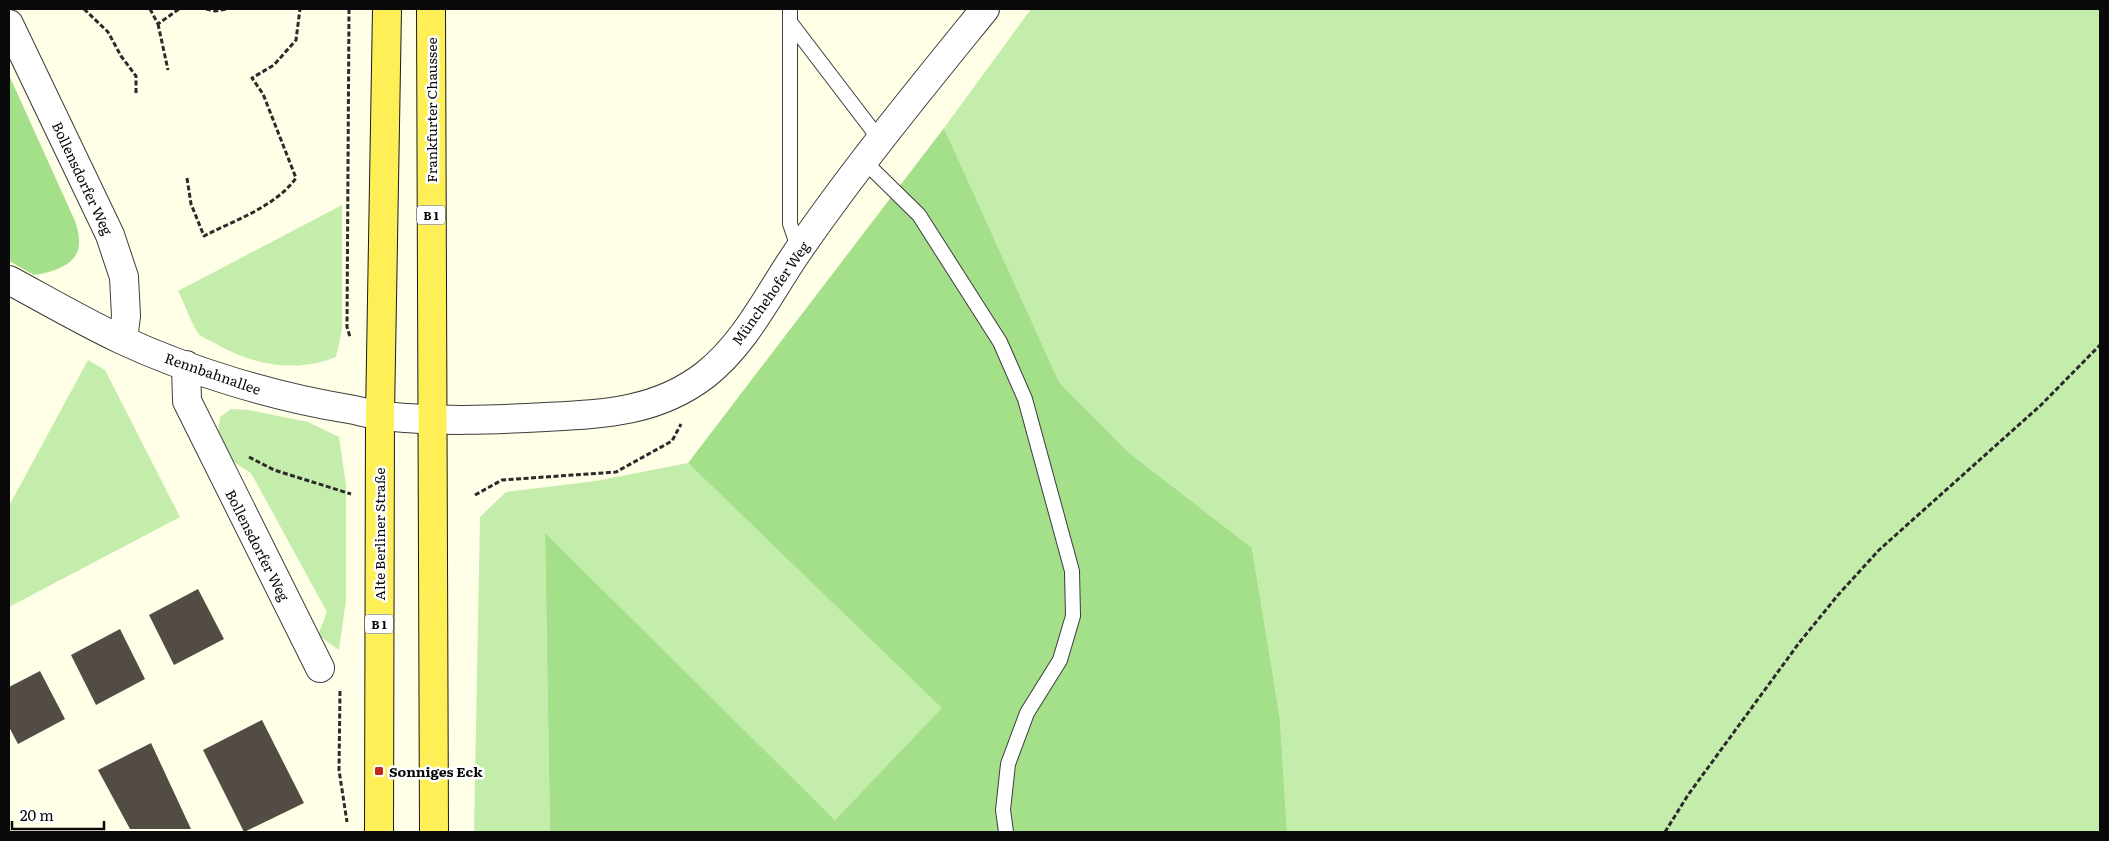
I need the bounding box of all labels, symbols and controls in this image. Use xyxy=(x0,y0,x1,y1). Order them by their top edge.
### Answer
street label: Frankfurter Chaussee xyxy=(421,37,441,183)
street label: Bollensdorfer Weg xyxy=(48,118,118,238)
road number: B 1 xyxy=(417,206,445,224)
street label: Münchehofer Weg xyxy=(727,237,814,349)
street label: Rennbahnallee xyxy=(162,347,264,399)
street label: Alte Berliner Straße xyxy=(369,468,389,600)
street label: Bollensdorfer Weg xyxy=(221,486,295,605)
road number: B 1 xyxy=(365,614,393,634)
place label: Sonniges Eck xyxy=(389,761,483,781)
marker: Sonniges Eck xyxy=(373,765,385,777)
scale bar xyxy=(12,798,105,830)
text: 20 m xyxy=(20,803,54,826)

